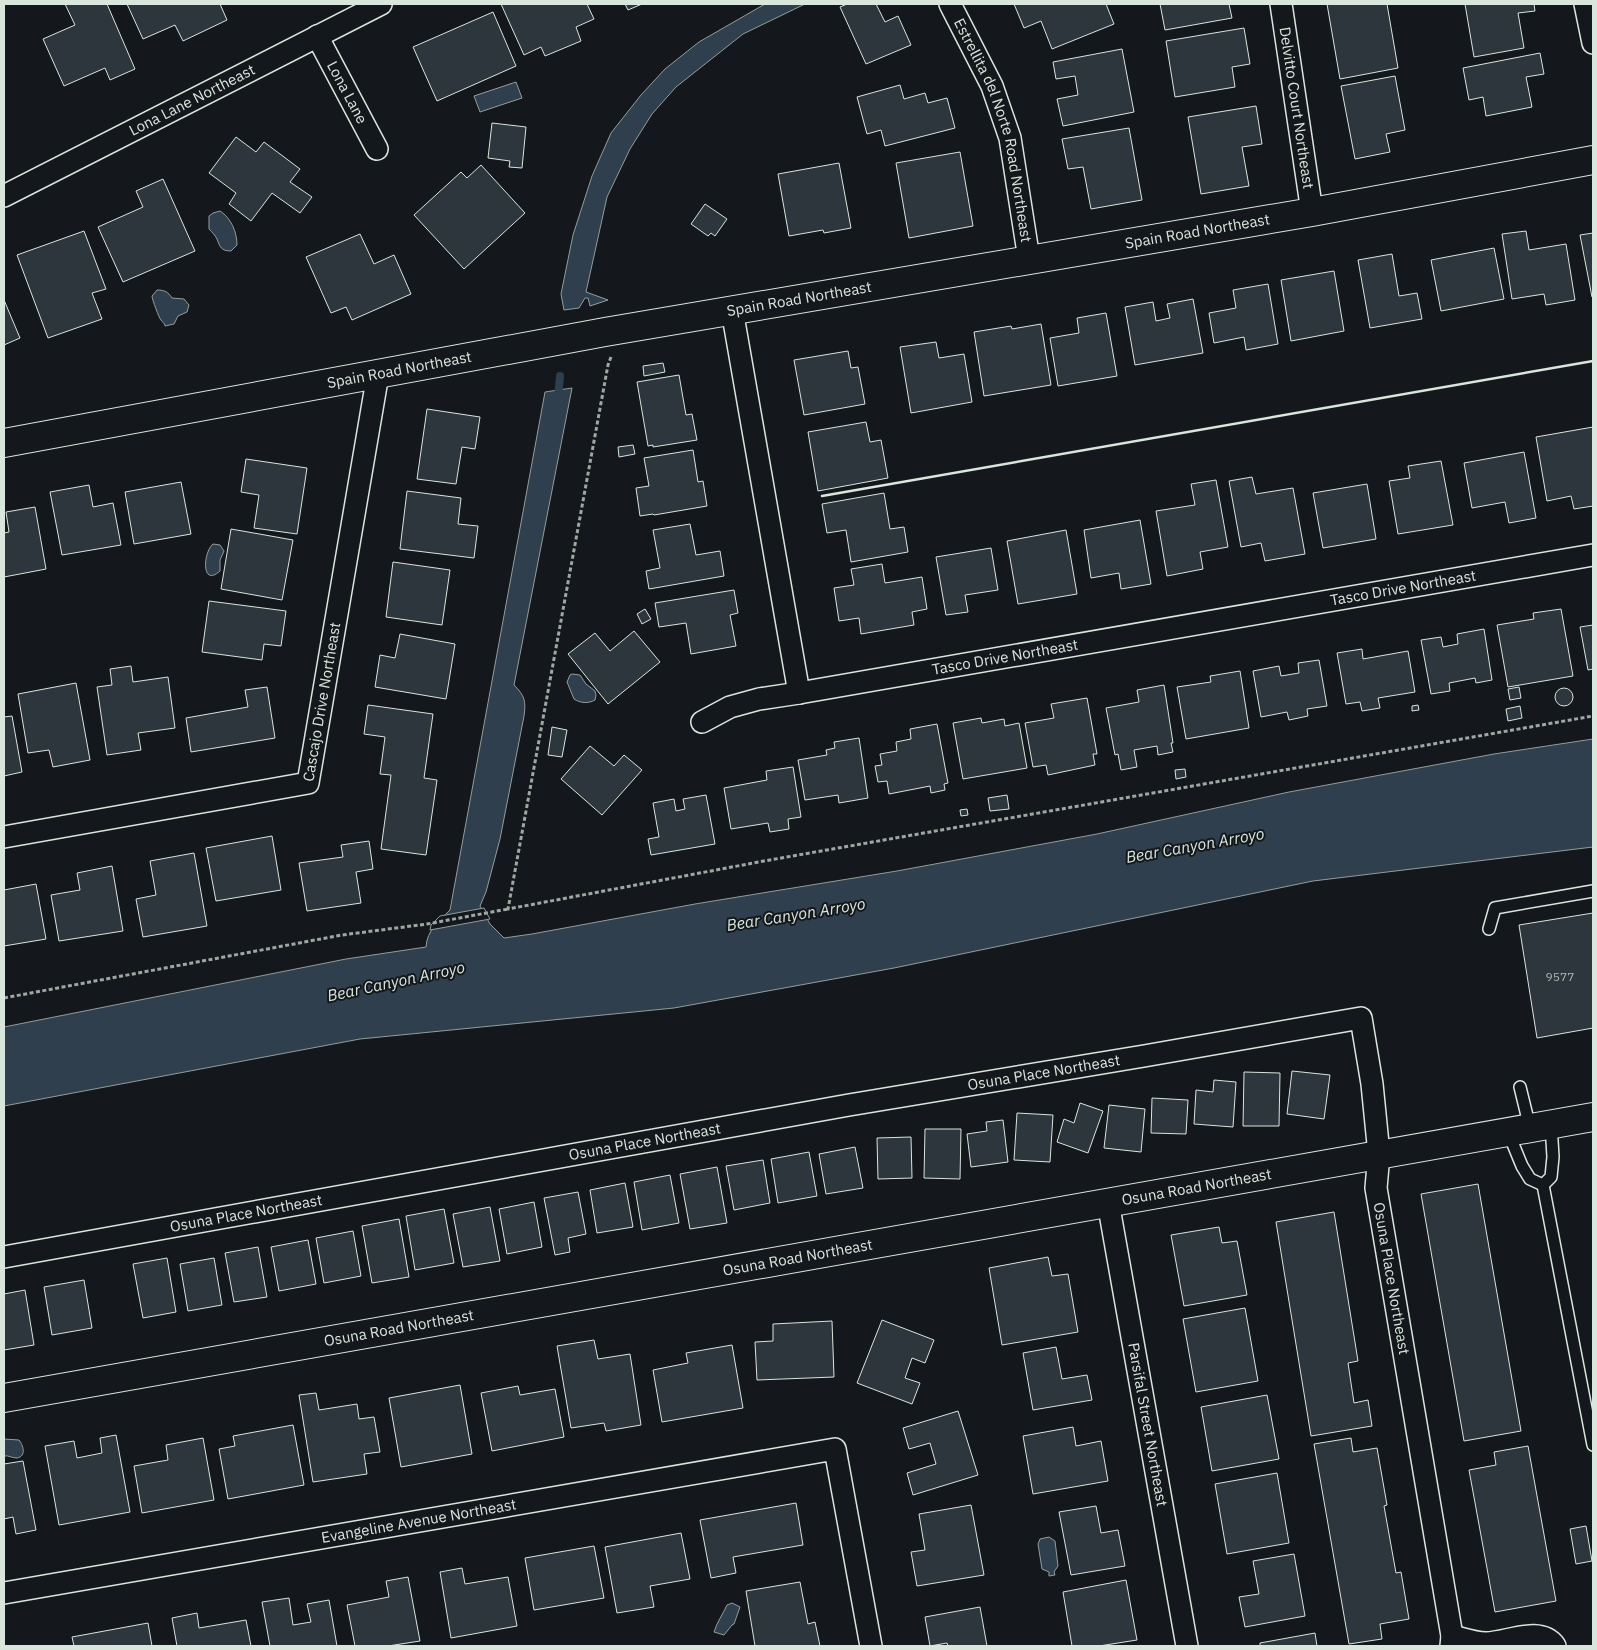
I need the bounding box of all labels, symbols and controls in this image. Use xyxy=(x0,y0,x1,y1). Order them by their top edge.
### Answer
street label: Estrellita del Norte Road Northeast xyxy=(950,15,1036,243)
street label: Delvitto Court Northeast xyxy=(1276,26,1318,190)
street label: Lona Lane xyxy=(323,58,372,127)
street label: Lona Lane Northeast xyxy=(126,60,258,140)
street label: Spain Road Northeast xyxy=(1123,209,1271,253)
street label: Spain Road Northeast xyxy=(725,277,873,320)
street label: Spain Road Northeast xyxy=(325,347,473,392)
street label: Tasco Drive Northeast xyxy=(1329,565,1477,610)
street label: Cascajo Drive Northeast xyxy=(298,621,344,783)
street label: Tasco Drive Northeast xyxy=(931,635,1079,679)
water label: Bear Canyon Arroyo xyxy=(1124,823,1266,867)
water label: Bear Canyon Arroyo xyxy=(725,893,867,935)
water label: Bear Canyon Arroyo xyxy=(325,957,467,1005)
house number: 9577 xyxy=(1546,969,1574,984)
street label: Osuna Place Northeast xyxy=(966,1050,1121,1094)
street label: Osuna Place Northeast xyxy=(567,1118,722,1164)
street label: Osuna Road Northeast xyxy=(1120,1164,1273,1209)
street label: Osuna Place Northeast xyxy=(168,1190,324,1236)
street label: Osuna Place Northeast xyxy=(1370,1201,1414,1356)
street label: Osuna Road Northeast xyxy=(721,1235,874,1280)
street label: Osuna Road Northeast xyxy=(322,1305,475,1350)
street label: Parsifal Street Northeast xyxy=(1124,1341,1172,1508)
street label: Evangeline Avenue Northeast xyxy=(320,1494,518,1547)

